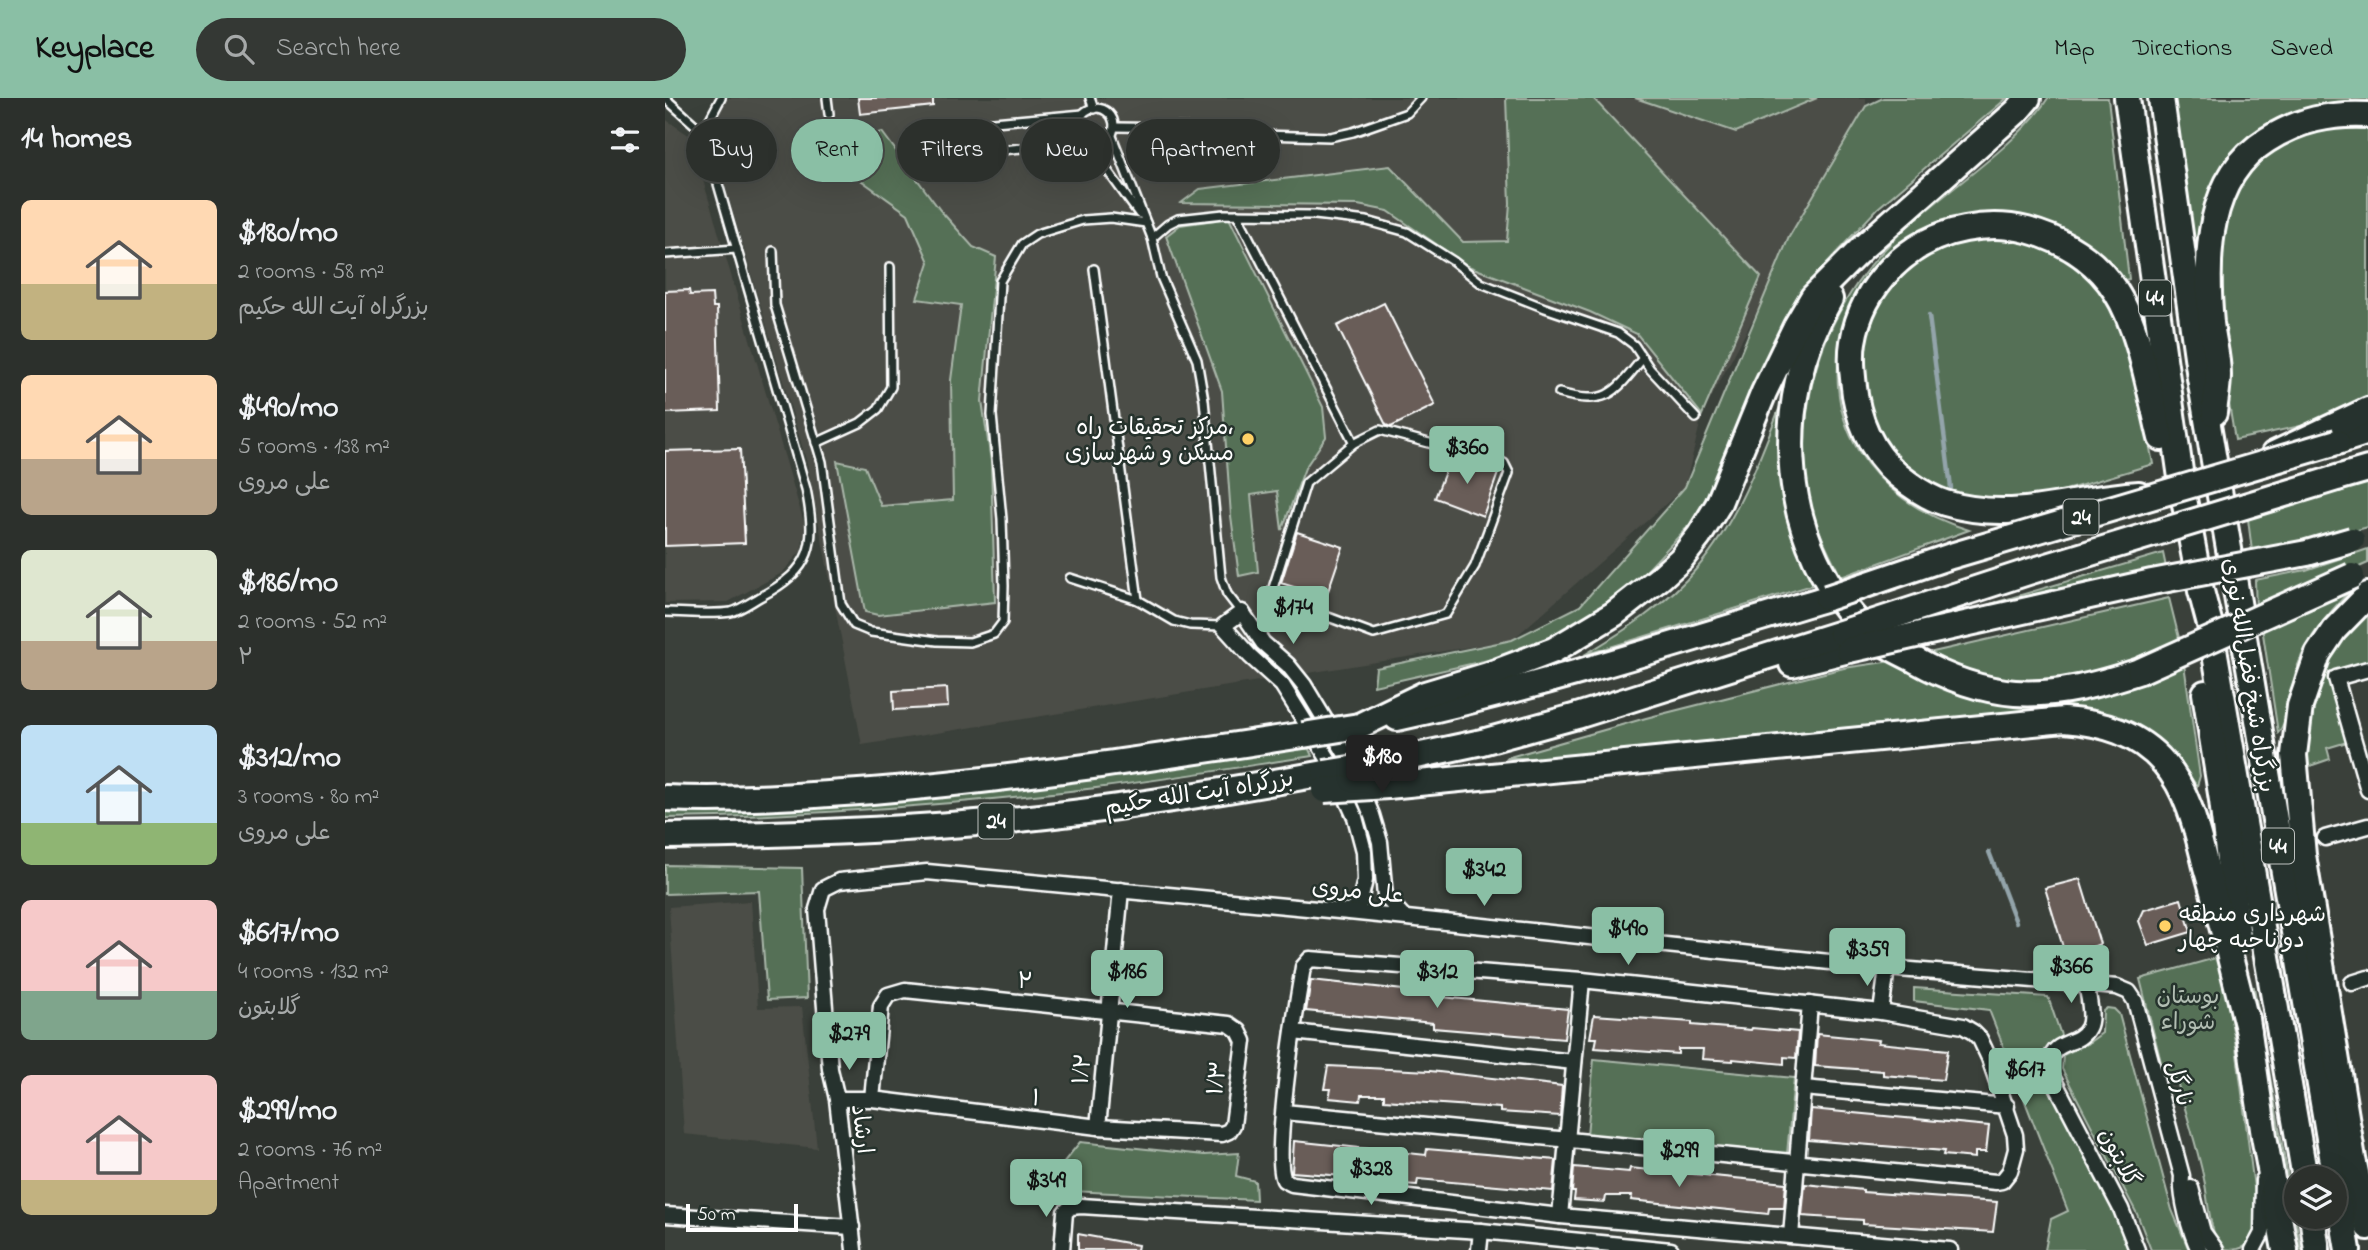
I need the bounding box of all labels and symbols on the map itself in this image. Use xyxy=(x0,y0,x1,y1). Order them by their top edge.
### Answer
road number: 44 xyxy=(2139,280,2171,316)
place label: مرکز تحقیقات راه، مسکن و شهرسازی xyxy=(1065,412,1234,471)
pin: $360 xyxy=(1426,426,1508,486)
marker: مرکز تحقیقات راه، مسکن و شهرسازی xyxy=(1240,431,1256,447)
road number: 24 xyxy=(2063,500,2099,534)
street label: بزرگراه شیخ فضل‌الله نوری xyxy=(2213,556,2282,795)
pin: $174 xyxy=(1252,587,1334,646)
pin: $180 xyxy=(1341,736,1423,795)
street label: بزرگراه آیت الله حکیم xyxy=(1103,763,1296,826)
road number: 24 xyxy=(979,804,1013,838)
road number: 44 xyxy=(2262,828,2294,864)
pin: $342 xyxy=(1443,848,1525,908)
street label: علی مروی xyxy=(1310,871,1405,914)
place label: شهرداری منطقه دو ناحیه چهار xyxy=(2177,899,2326,958)
pin: $490 xyxy=(1587,908,1669,967)
marker: شهرداری منطقه دو ناحیه چهار xyxy=(2157,918,2173,934)
pin: $359 xyxy=(1826,928,1908,988)
pin: $366 xyxy=(2030,946,2112,1005)
pin: $186 xyxy=(1086,950,1168,1010)
pin: $312 xyxy=(1396,950,1478,1010)
street label: ۲ xyxy=(1015,965,1034,1000)
park label: بوستان شوراء xyxy=(2157,981,2219,1040)
pin: $279 xyxy=(808,1012,890,1072)
pin: $617 xyxy=(1984,1048,2066,1108)
street label: ۱/۲ xyxy=(1065,1052,1102,1086)
street label: نارگل xyxy=(2156,1057,2199,1110)
street label: ۱/۳ xyxy=(1200,1059,1237,1097)
street label: ۱ xyxy=(1030,1083,1042,1116)
street label: ارشاد xyxy=(841,1103,880,1156)
street label: گلابتون xyxy=(2089,1123,2147,1194)
pin: $299 xyxy=(1638,1130,1720,1189)
pin: $328 xyxy=(1330,1148,1412,1207)
pin: $349 xyxy=(1005,1160,1087,1219)
scale bar xyxy=(686,1201,798,1233)

